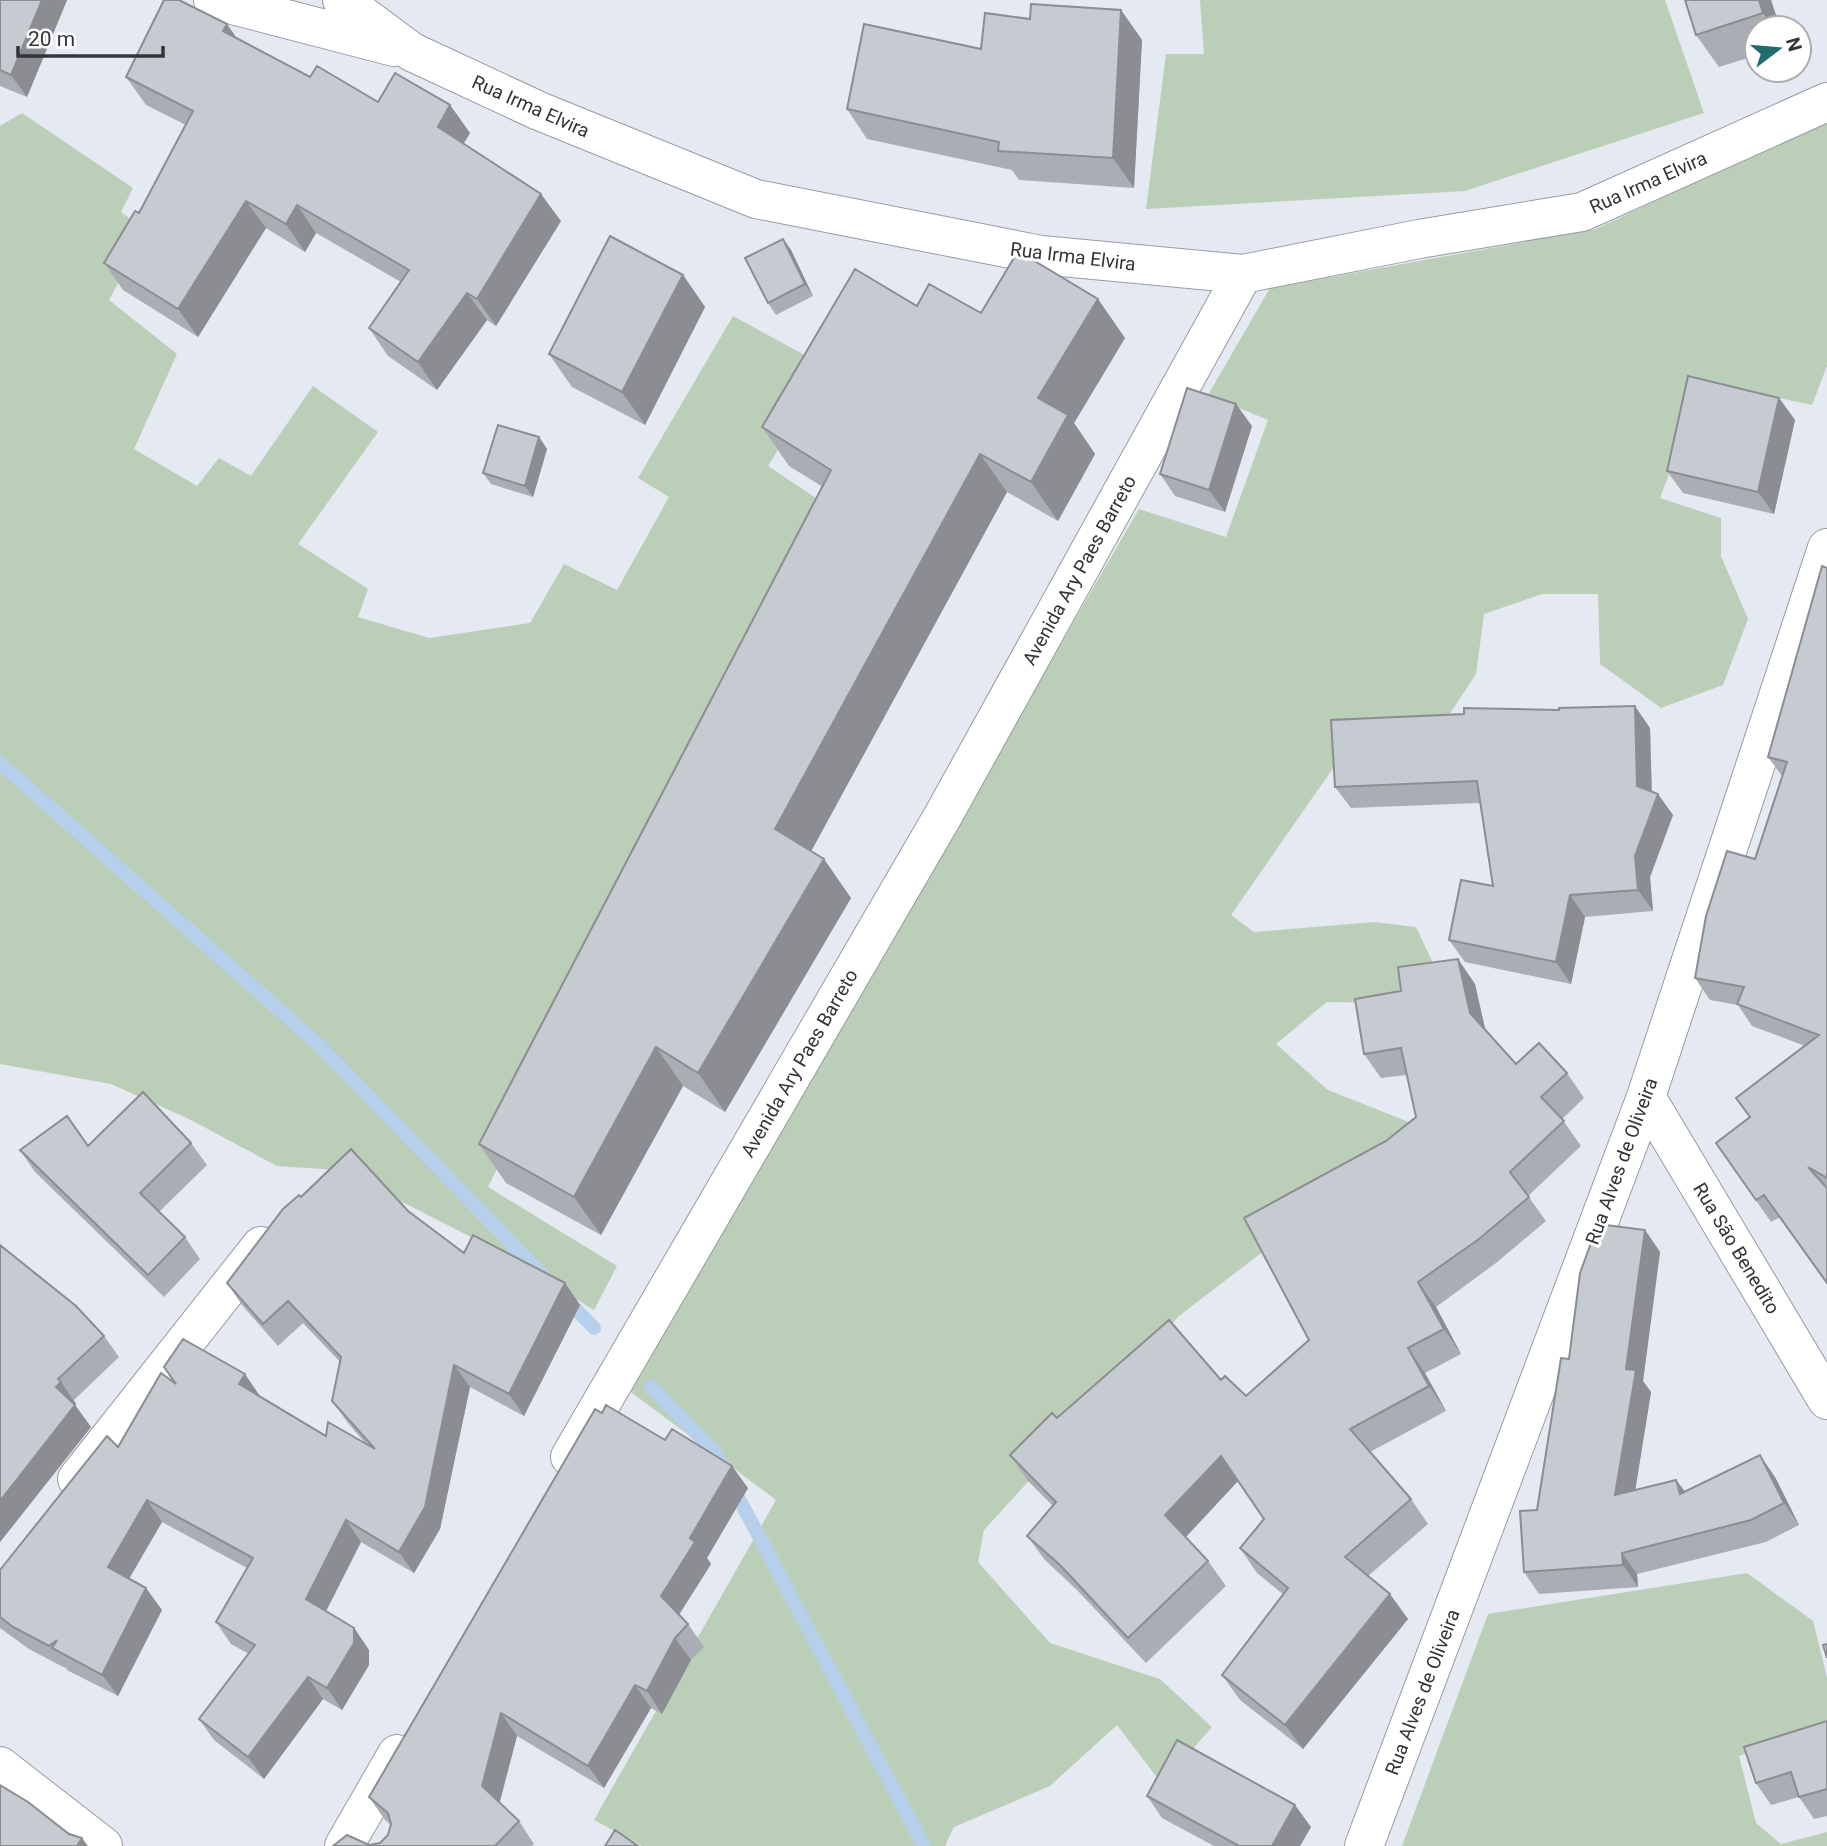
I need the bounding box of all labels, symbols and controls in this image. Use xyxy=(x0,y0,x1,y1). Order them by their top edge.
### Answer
scale bar xyxy=(18,14,163,58)
north arrow xyxy=(1743,14,1813,84)
text: 20 m xyxy=(28,27,75,51)
text: N xyxy=(1781,35,1807,54)
street label: Rua Irma Elvira xyxy=(468,70,593,143)
street label: Rua Irma Elvira xyxy=(1586,146,1711,219)
street label: Rua Irma Elvira xyxy=(1009,237,1137,276)
street label: Avenida Ary Paes Barreto xyxy=(1018,471,1141,669)
street label: Avenida Ary Paes Barreto xyxy=(736,965,863,1161)
street label: Rua Alves de Oliveira xyxy=(1581,1075,1662,1248)
street label: Rua São Benedito xyxy=(1688,1178,1785,1318)
street label: Rua Alves de Oliveira xyxy=(1380,1606,1465,1778)

